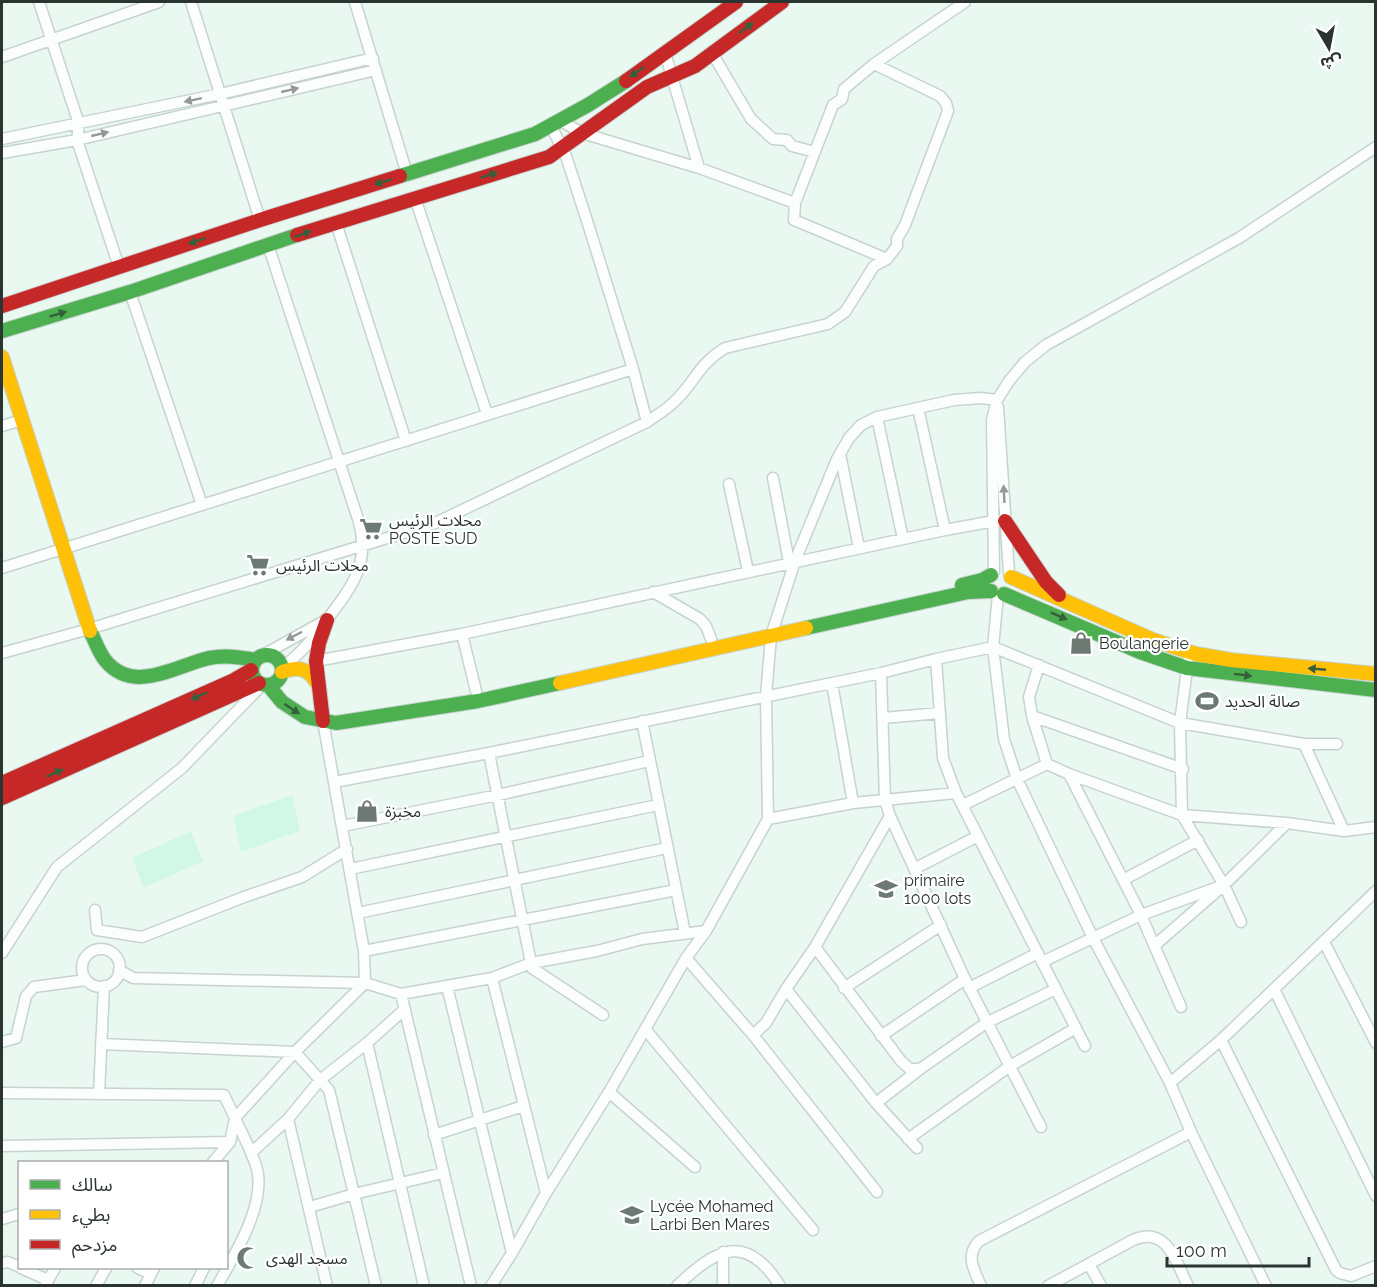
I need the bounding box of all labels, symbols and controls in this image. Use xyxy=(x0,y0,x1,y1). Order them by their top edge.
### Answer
north arrow xyxy=(1299,18,1359,78)
one-way arrow xyxy=(739,22,754,34)
text: ش xyxy=(1319,51,1344,74)
one-way arrow xyxy=(629,66,645,77)
one-way arrow xyxy=(281,85,299,95)
one-way arrow xyxy=(184,95,202,105)
one-way arrow xyxy=(91,129,109,139)
one-way arrow xyxy=(480,170,498,179)
one-way arrow xyxy=(374,177,392,187)
one-way arrow xyxy=(294,229,312,238)
one-way arrow xyxy=(188,237,206,246)
one-way arrow xyxy=(49,309,67,319)
one-way arrow xyxy=(999,485,1008,504)
place label: محلات الرئيس POSTE SUD xyxy=(389,511,482,548)
supermarket icon: محلات الرئيس POSTE SUD xyxy=(358,516,384,542)
supermarket icon: محلات الرئيس xyxy=(245,552,271,578)
place label: محلات الرئيس xyxy=(276,556,369,575)
one-way arrow xyxy=(1050,611,1068,621)
shop icon: Boulangerie xyxy=(1068,630,1094,656)
one-way arrow xyxy=(285,631,303,641)
place label: Boulangerie xyxy=(1099,634,1189,653)
one-way arrow xyxy=(1308,664,1327,674)
one-way arrow xyxy=(1233,671,1252,680)
sports icon: صالة الحديد xyxy=(1194,688,1220,714)
one-way arrow xyxy=(190,692,208,701)
place label: صالة الحديد xyxy=(1225,692,1300,711)
one-way arrow xyxy=(284,703,300,714)
one-way arrow xyxy=(46,769,63,778)
shop icon: مخبزة xyxy=(354,798,380,824)
place label: مخبزة xyxy=(385,802,421,821)
place label: primaire 1000 lots xyxy=(904,871,971,908)
school or university icon: primaire 1000 lots xyxy=(873,876,899,902)
legend xyxy=(18,1161,228,1269)
text: سالك xyxy=(72,1174,113,1195)
place label: Lycée Mohamed Larbi Ben Mares xyxy=(650,1197,774,1234)
school or university icon: Lycée Mohamed Larbi Ben Mares xyxy=(619,1202,645,1228)
text: بطيء xyxy=(72,1204,110,1228)
scale bar xyxy=(1167,1230,1310,1268)
text: مزدحم xyxy=(72,1234,117,1258)
text: 100 m xyxy=(1176,1240,1227,1261)
mosque icon: مسجد الهدى xyxy=(235,1245,261,1271)
place label: مسجد الهدى xyxy=(266,1249,348,1268)

